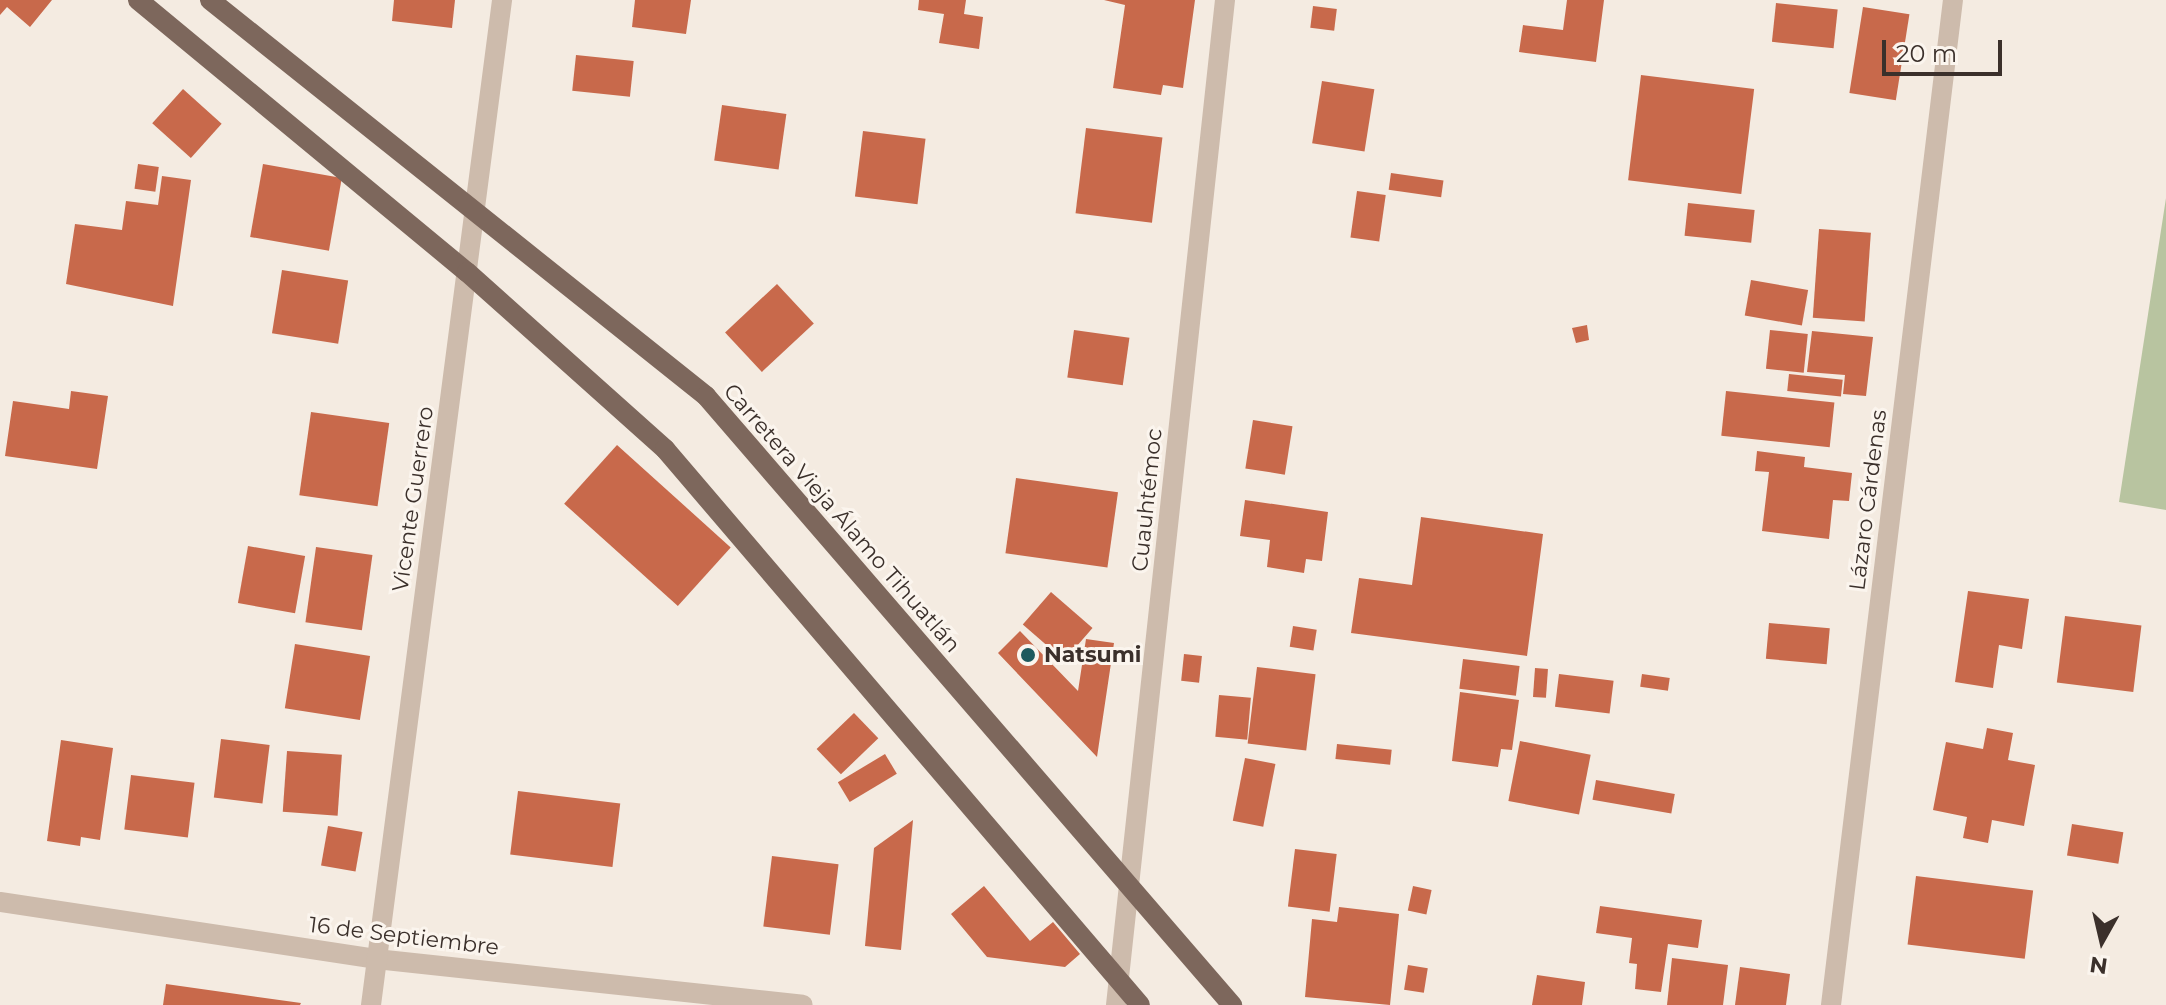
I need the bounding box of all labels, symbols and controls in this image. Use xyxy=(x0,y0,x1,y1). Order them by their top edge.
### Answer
scale bar xyxy=(1886,24,2006,74)
text: 20 m xyxy=(1896,39,1957,68)
street label: Carretera Vieja Álamo Tihuatlán xyxy=(718,378,966,658)
street label: Vicente Guerrero xyxy=(387,405,439,593)
street label: Lázaro Cárdenas xyxy=(1844,408,1892,592)
street label: Cuauhtémoc xyxy=(1126,427,1168,573)
place label: Natsumi xyxy=(1044,642,1141,668)
marker: Natsumi xyxy=(1019,646,1037,664)
north arrow xyxy=(2062,901,2142,981)
street label: 16 de Septiembre xyxy=(308,911,500,961)
text: N xyxy=(2088,951,2109,980)

